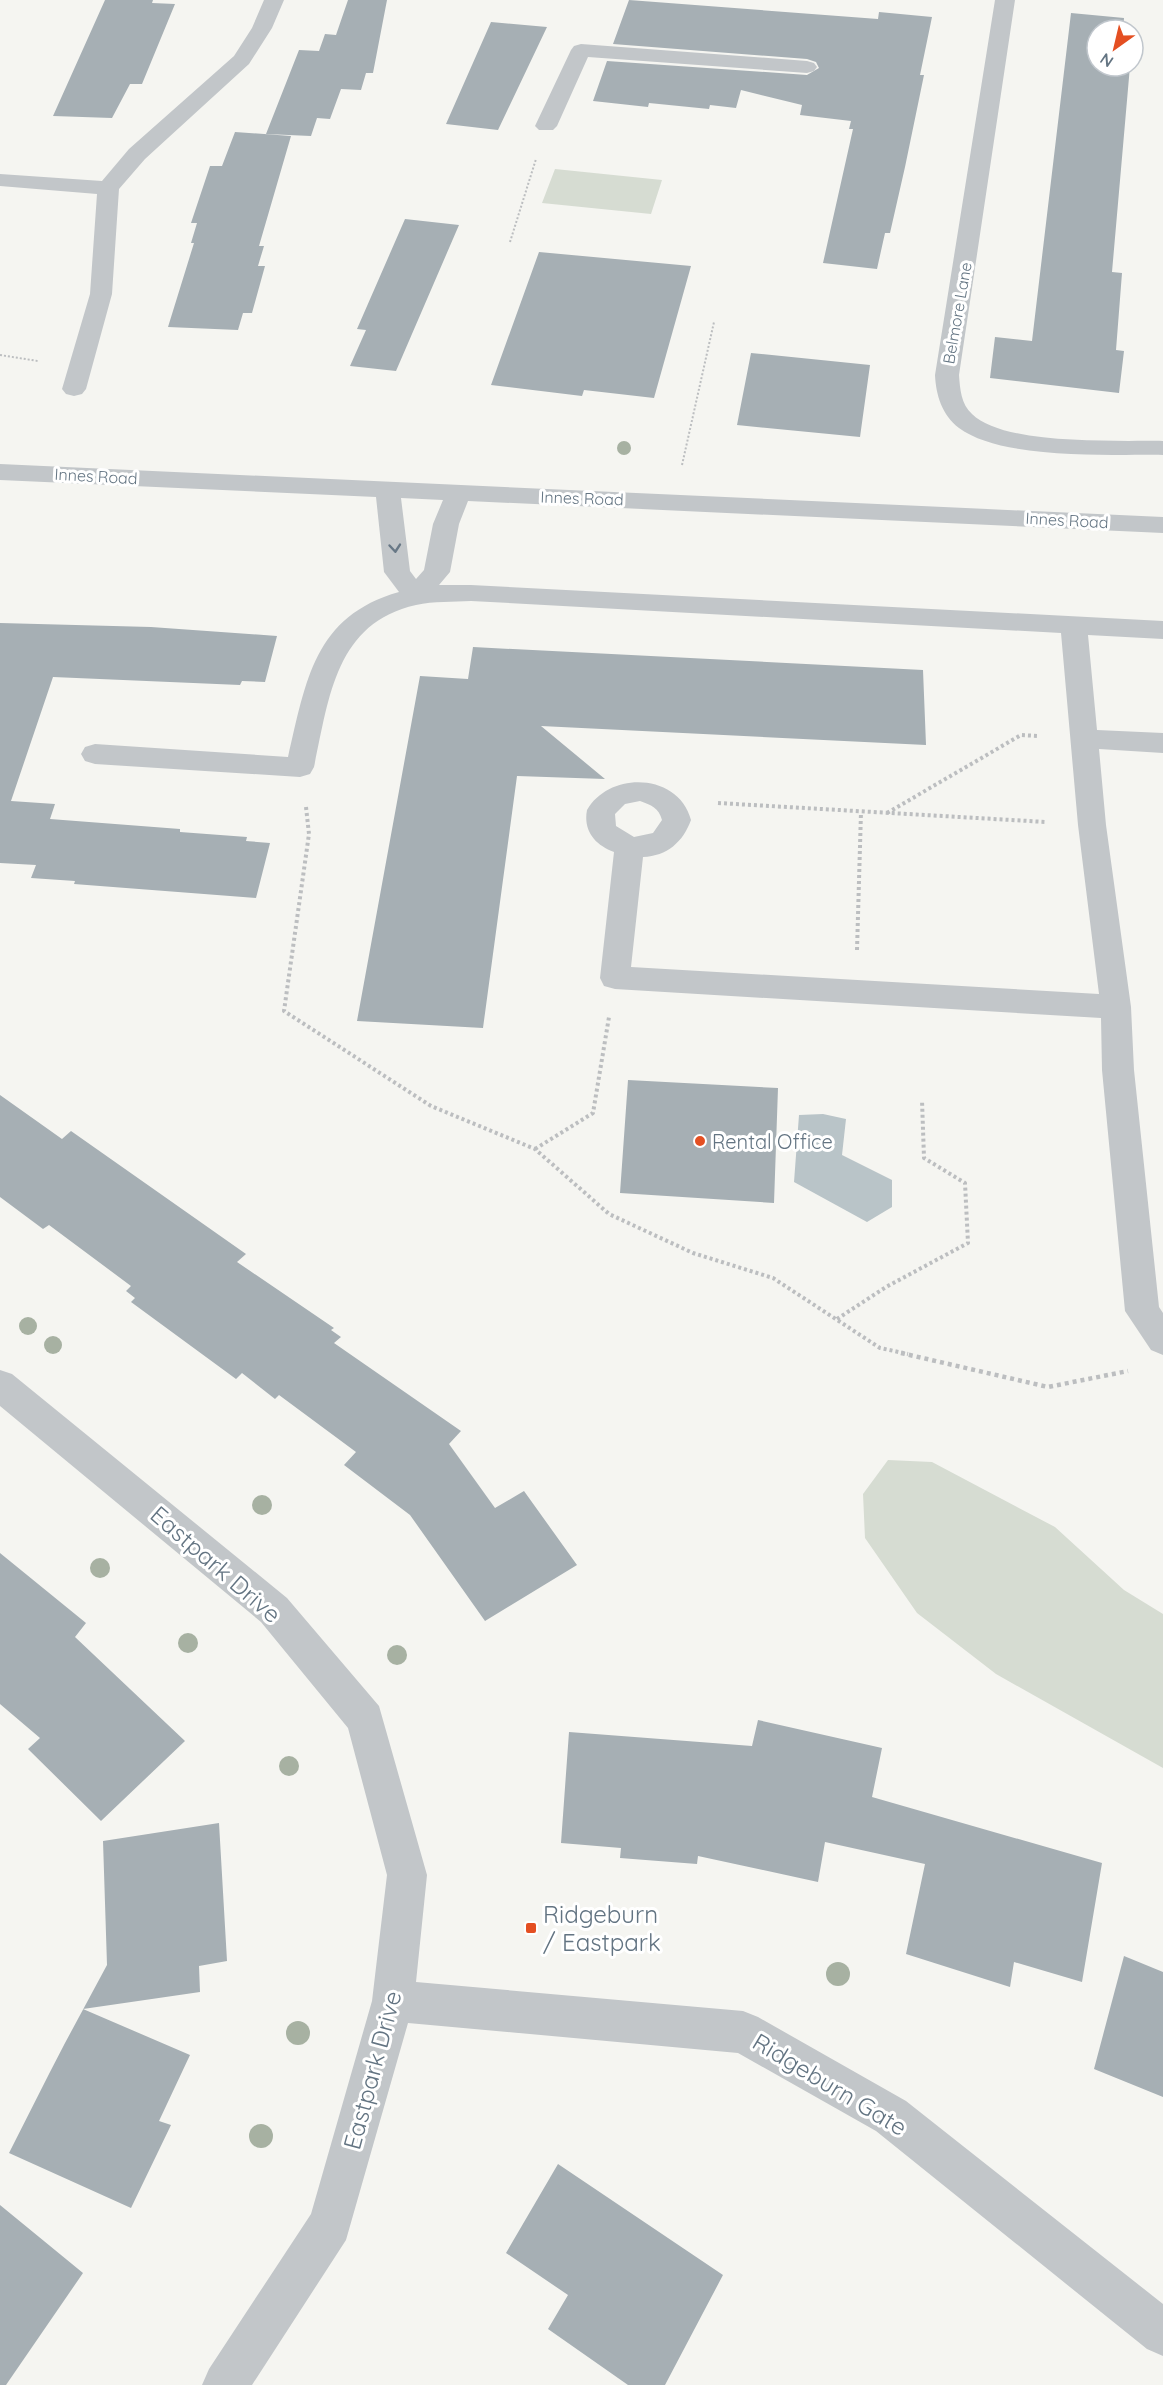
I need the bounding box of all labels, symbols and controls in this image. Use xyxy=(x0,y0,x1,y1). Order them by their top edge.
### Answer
north arrow xyxy=(1085,18,1145,78)
text: N xyxy=(1096,49,1117,72)
street label: Belmore Lane xyxy=(938,260,976,366)
street label: Innes Road xyxy=(54,464,138,488)
street label: Innes Road xyxy=(540,487,624,509)
street label: Innes Road xyxy=(1025,508,1109,532)
one-way arrow xyxy=(388,544,401,553)
place label: Rental Office xyxy=(712,1129,833,1154)
marker: Rental Office xyxy=(693,1134,707,1148)
street label: Eastpark Drive xyxy=(145,1499,287,1629)
place label: Ridgeburn / Eastpark xyxy=(543,1899,661,1957)
marker: Ridgeburn / Eastpark xyxy=(524,1921,538,1935)
street label: Eastpark Drive xyxy=(336,1987,408,2153)
street label: Ridgeburn Gate xyxy=(747,2026,913,2142)

